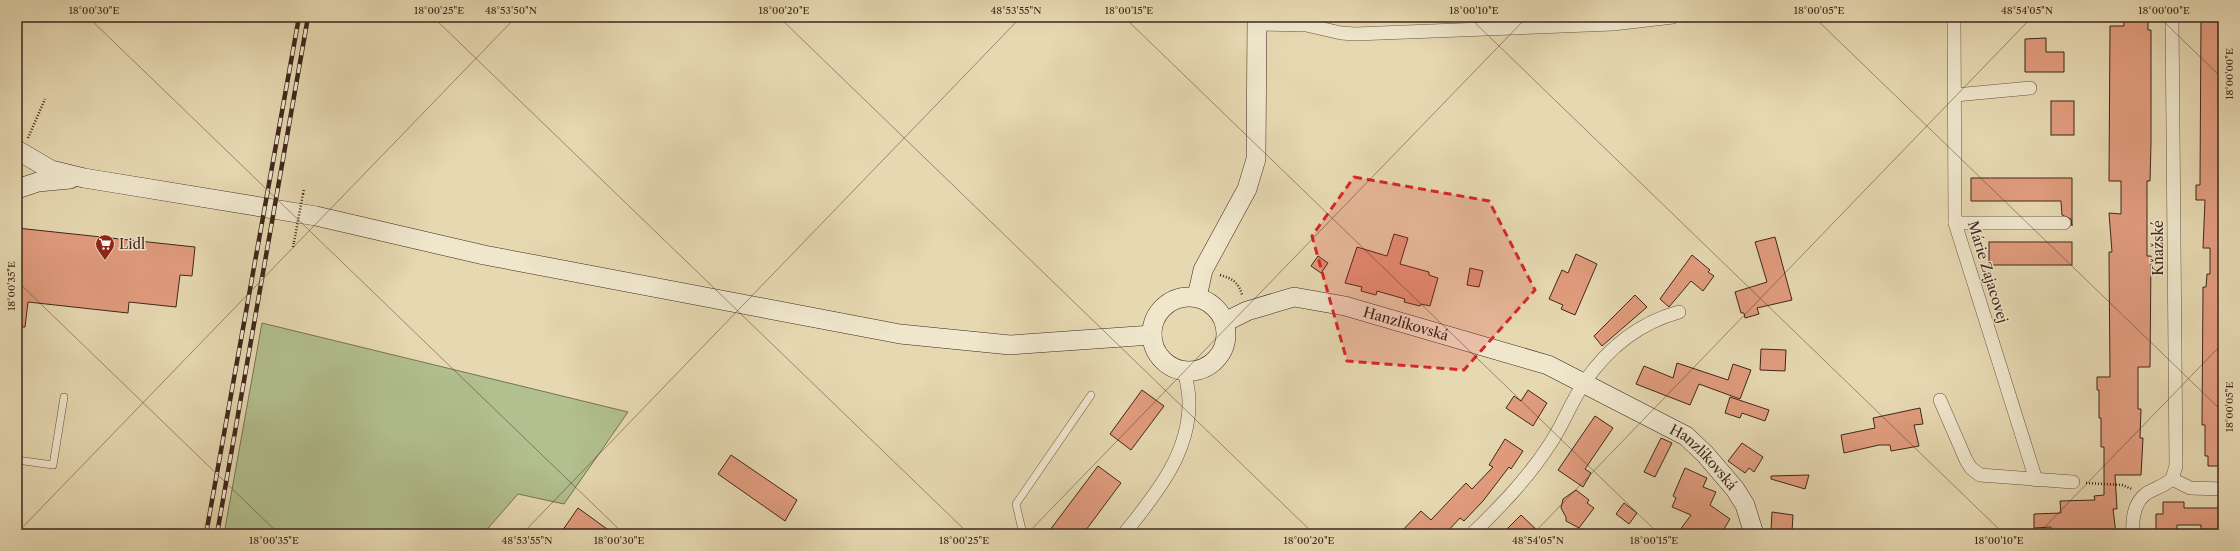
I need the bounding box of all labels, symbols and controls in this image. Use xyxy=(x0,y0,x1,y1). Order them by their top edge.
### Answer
text: 18°00'30"E xyxy=(69,4,119,17)
text: 18°00'25"E xyxy=(414,4,464,17)
text: 48°53'50"N xyxy=(485,4,537,17)
text: 18°00'20"E xyxy=(759,4,810,17)
text: 48°53'55"N xyxy=(991,4,1041,17)
text: 18°00'15"E xyxy=(1105,4,1153,17)
text: 18°00'10"E xyxy=(1449,4,1499,17)
text: 18°00'05"E xyxy=(1794,4,1844,17)
text: 48°54'05"N xyxy=(2001,4,2053,17)
text: 18°00'00"E xyxy=(2138,4,2190,17)
text: 18°00'00"E xyxy=(2223,48,2236,100)
street label: Márie Zajacovej xyxy=(1964,219,2012,325)
street label: Kňažské xyxy=(2149,220,2167,276)
supermarket icon: Lidl xyxy=(94,233,116,261)
place label: Lidl xyxy=(119,235,145,253)
text: 18°00'35"E xyxy=(5,261,18,311)
street label: Hanzlíkovská xyxy=(1361,303,1451,345)
text: 18°00'05"E xyxy=(2223,382,2236,432)
street label: Hanzlíkovská xyxy=(1667,420,1741,494)
text: 18°00'35"E xyxy=(249,534,299,547)
text: 48°53'55"N xyxy=(502,534,552,547)
text: 18°00'30"E xyxy=(594,534,644,547)
text: 18°00'25"E xyxy=(939,534,989,547)
text: 18°00'20"E xyxy=(1284,534,1335,547)
text: 48°54'05"N xyxy=(1512,534,1564,547)
text: 18°00'15"E xyxy=(1630,534,1678,547)
text: 18°00'10"E xyxy=(1974,534,2024,547)

